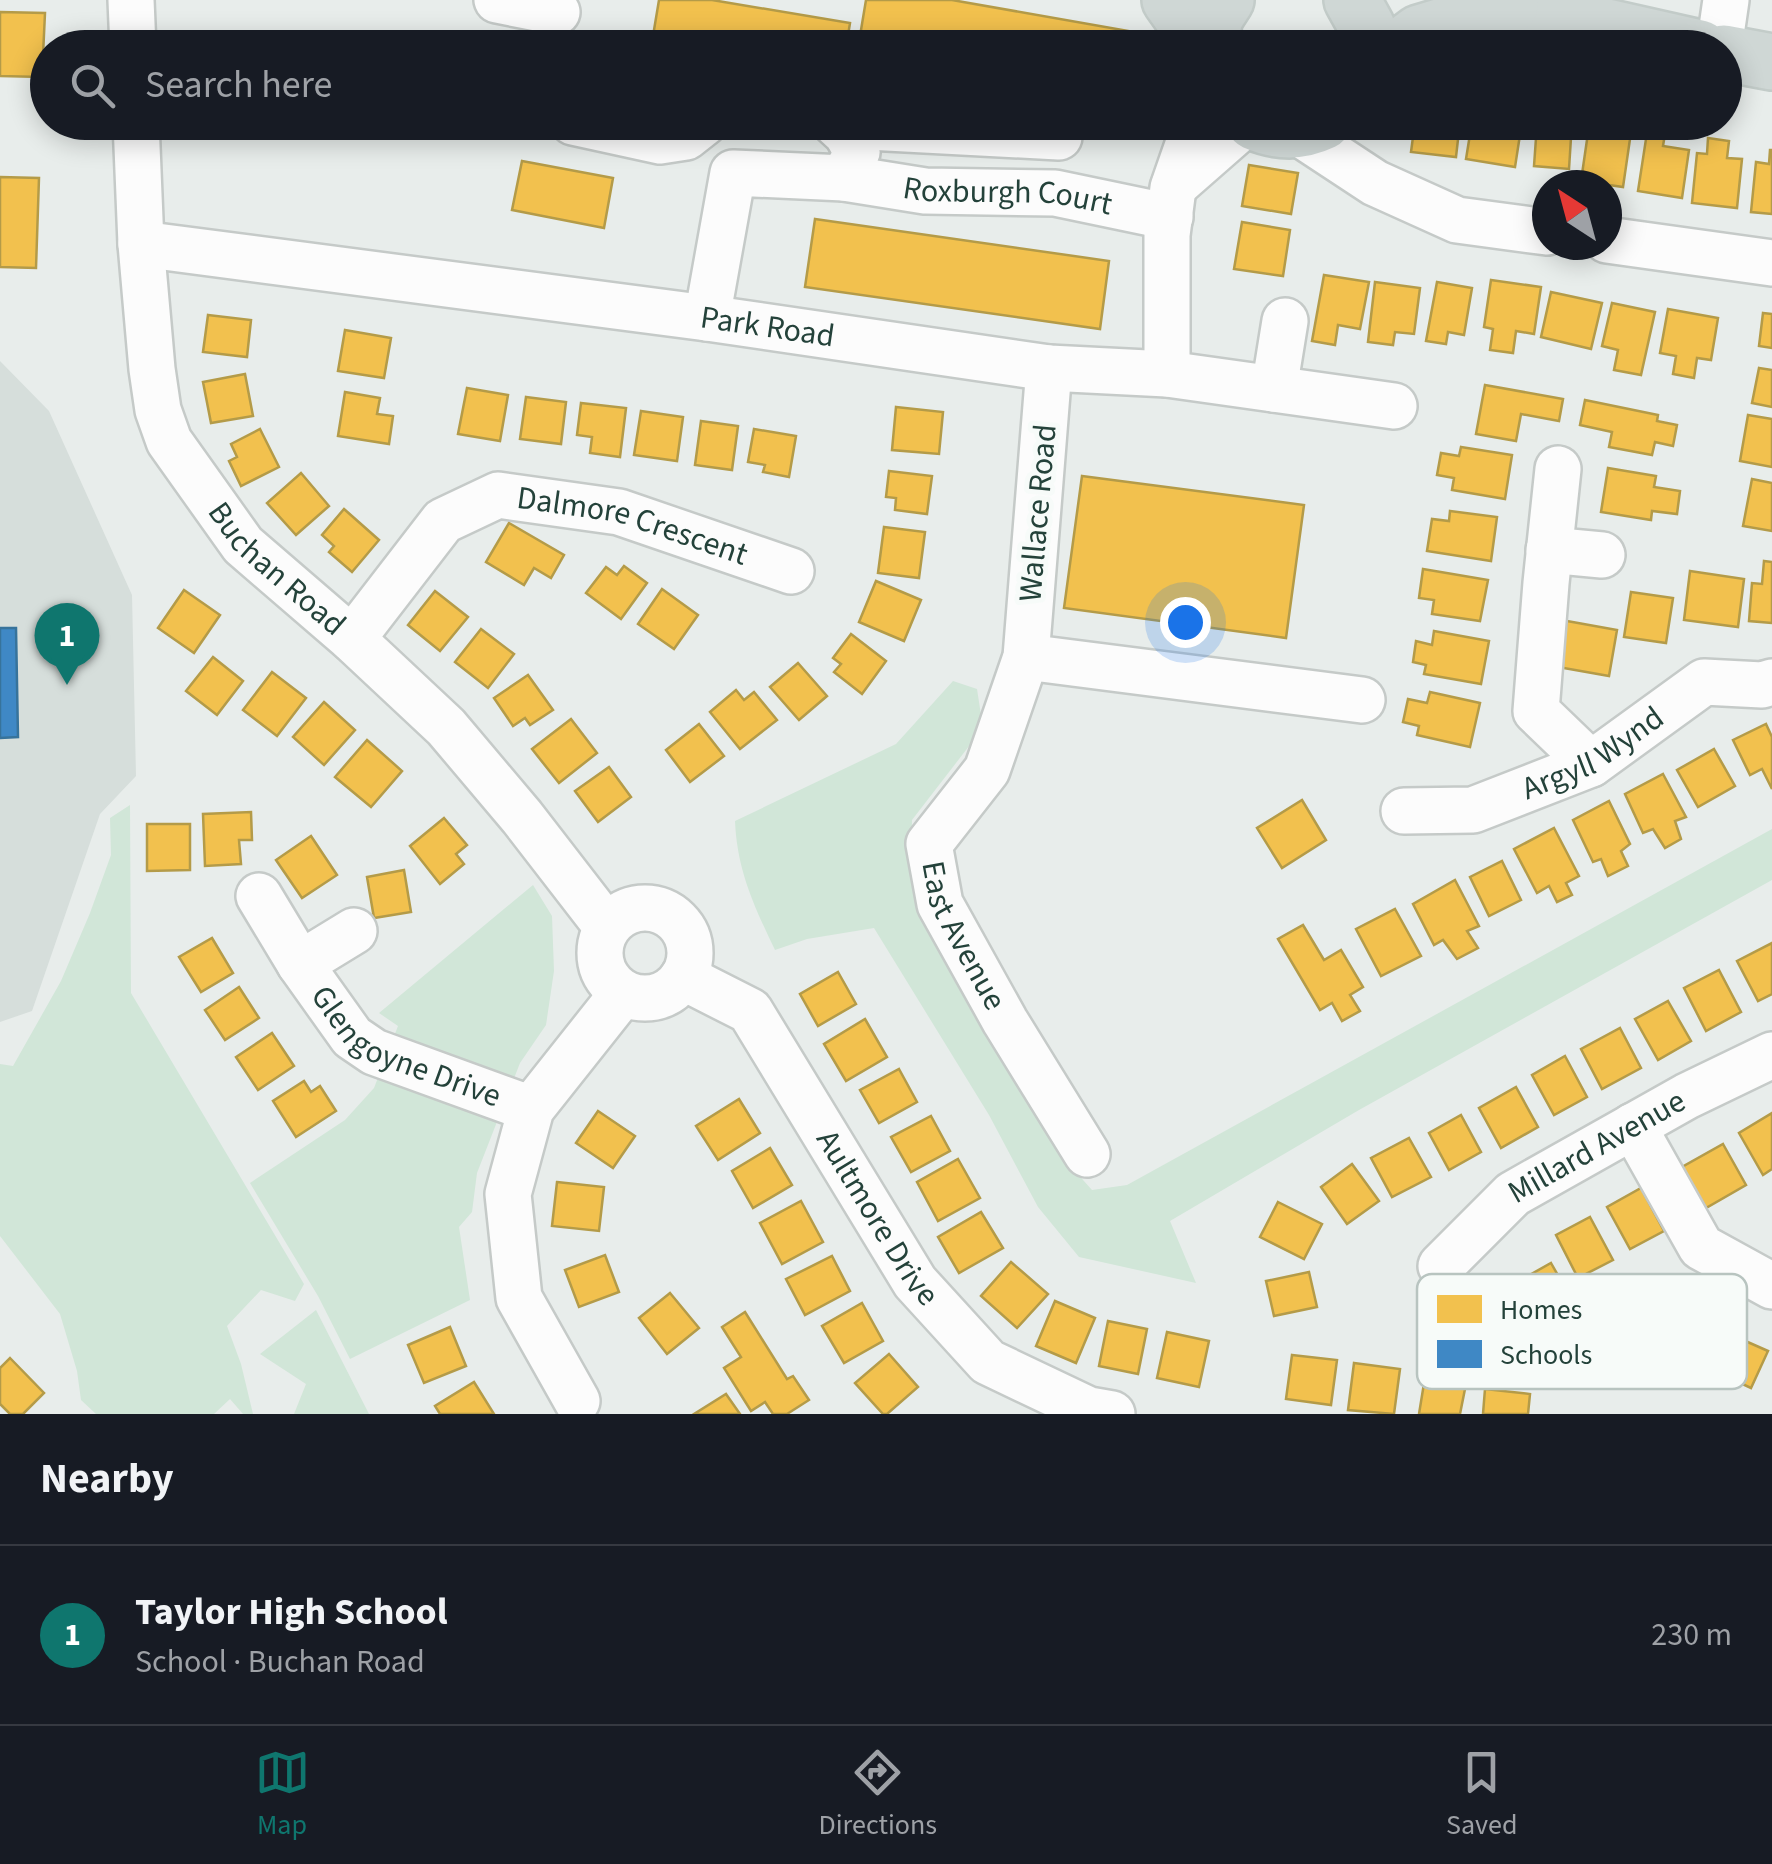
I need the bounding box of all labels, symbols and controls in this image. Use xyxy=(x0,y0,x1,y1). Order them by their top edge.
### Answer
search box xyxy=(30,30,1742,140)
icon: search xyxy=(65,58,120,113)
text: Search here xyxy=(145,58,332,112)
street label: Roxburgh Court xyxy=(900,165,1117,227)
north arrow xyxy=(1532,170,1622,260)
street label: Park Road xyxy=(697,294,838,359)
street label: Wallace Road xyxy=(1007,422,1069,604)
street label: Dalmore Crescent xyxy=(514,475,754,578)
street label: Buchan Road xyxy=(196,492,356,647)
your location xyxy=(1160,597,1211,648)
pin: 1 xyxy=(34,602,100,685)
street label: Argyll Wynd xyxy=(1515,695,1674,812)
street label: East Avenue xyxy=(910,857,1018,1019)
street label: Glengoyne Drive xyxy=(299,976,507,1119)
street label: Millard Avenue xyxy=(1500,1078,1694,1215)
street label: Aultmore Drive xyxy=(805,1121,949,1316)
legend xyxy=(1417,1274,1747,1389)
text: Homes xyxy=(1500,1290,1582,1330)
text: Schools xyxy=(1500,1335,1592,1375)
text: Nearby xyxy=(40,1449,174,1509)
text: Taylor High School xyxy=(135,1585,448,1639)
text: 1 xyxy=(64,1612,81,1658)
text: 230 m xyxy=(1651,1612,1732,1658)
text: School · Buchan Road xyxy=(135,1639,425,1685)
tab: Map xyxy=(255,1745,310,1845)
tab: Directions xyxy=(819,1745,937,1845)
tab: Saved xyxy=(1446,1745,1517,1845)

